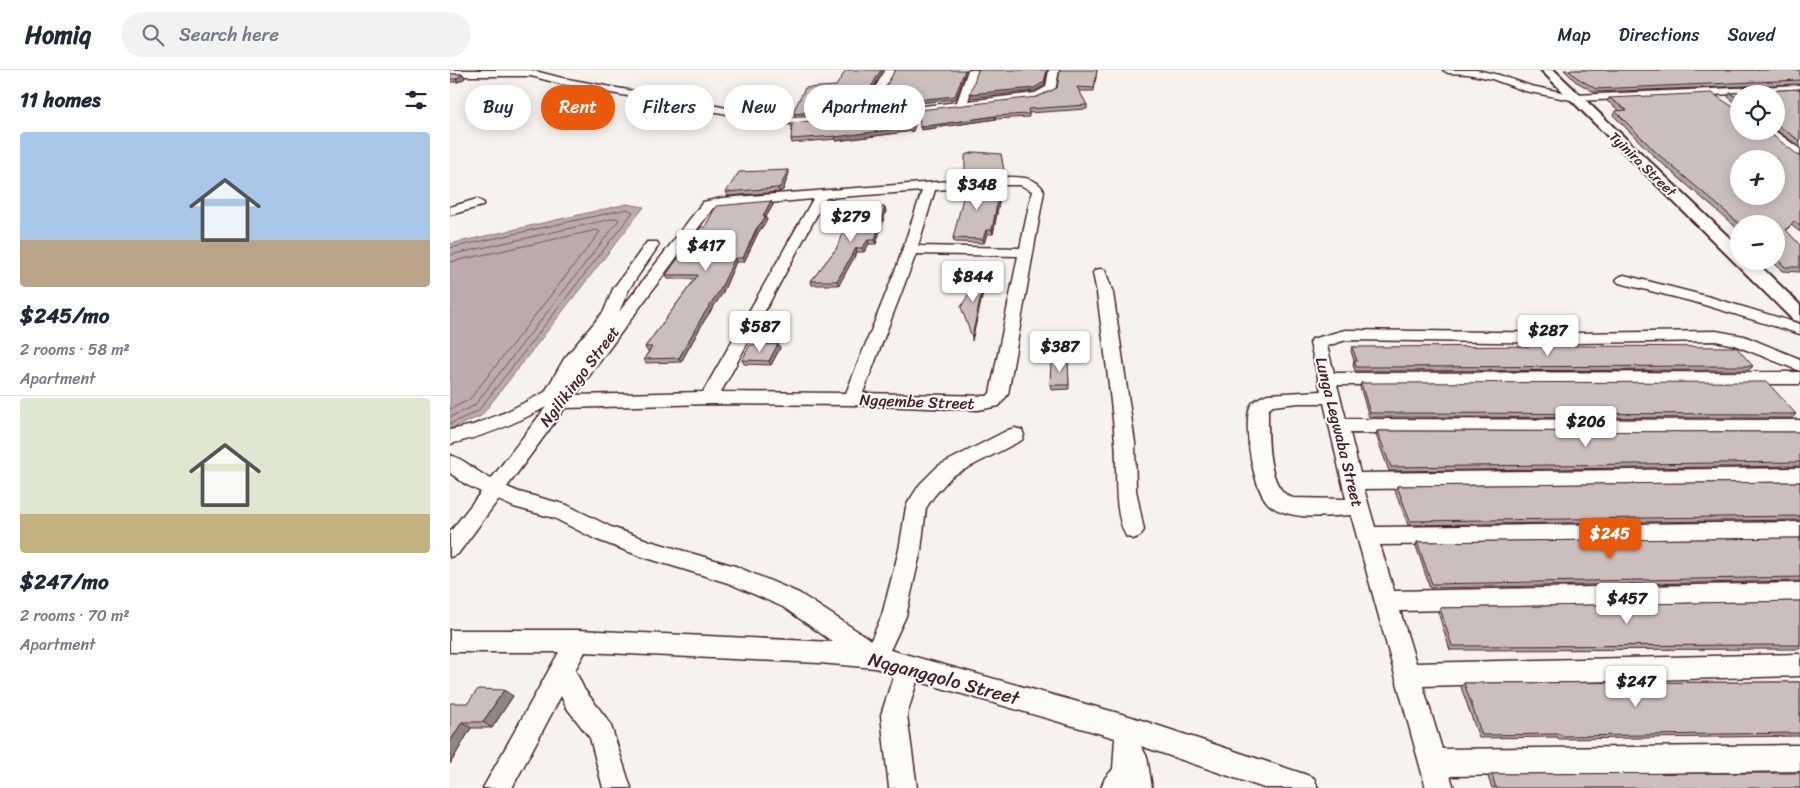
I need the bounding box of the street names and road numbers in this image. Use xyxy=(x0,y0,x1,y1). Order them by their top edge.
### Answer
street label: Tyinira Street xyxy=(1603,125,1683,204)
street label: Ngilikingo Street xyxy=(532,319,627,433)
street label: Lunga Legwaba Street xyxy=(1307,354,1372,510)
street label: Ngqembe Street xyxy=(859,385,975,418)
street label: Nqgangqolo Street xyxy=(865,642,1024,715)

